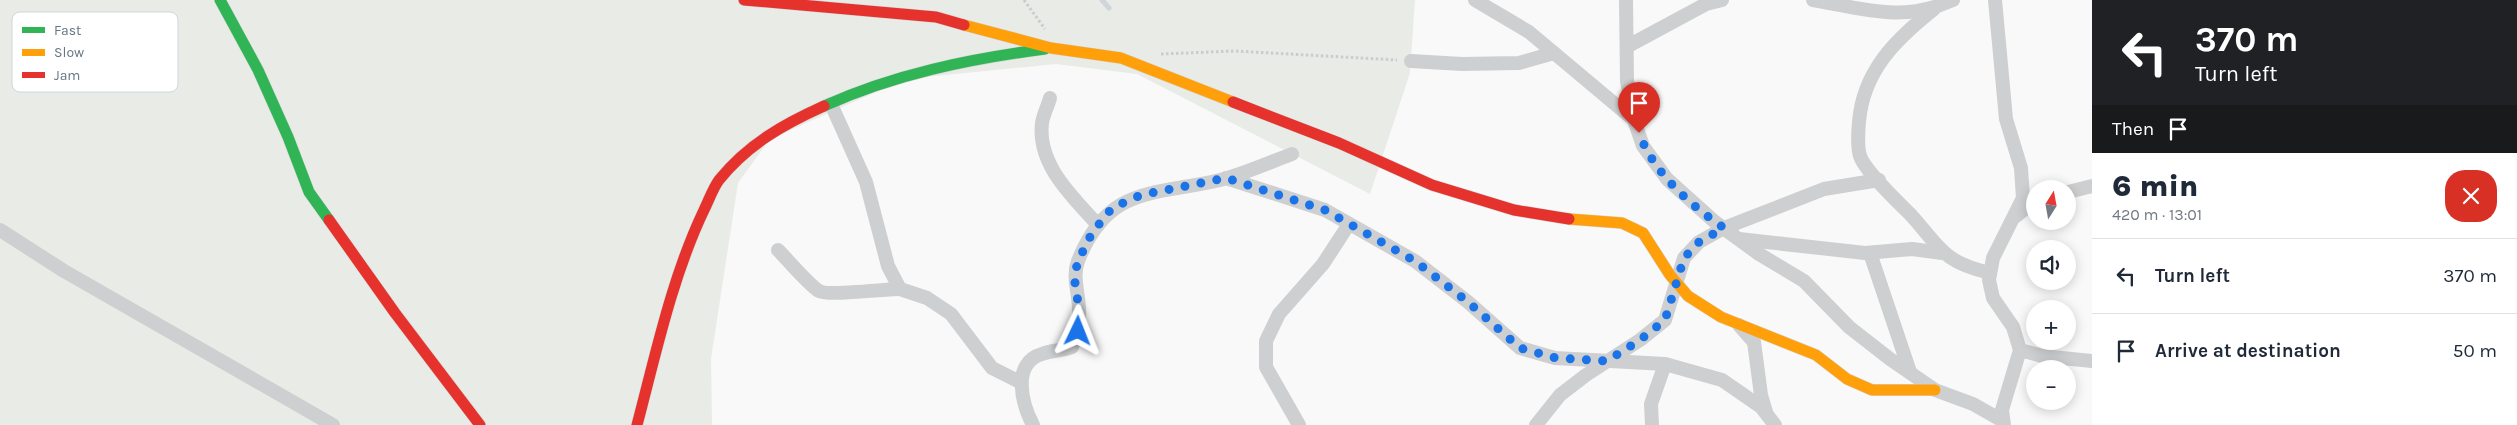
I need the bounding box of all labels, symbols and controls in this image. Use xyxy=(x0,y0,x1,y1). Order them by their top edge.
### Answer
legend xyxy=(12,12,178,92)
text: 370 m xyxy=(2195,19,2298,60)
icon: left xyxy=(2112,20,2177,85)
text: Fast xyxy=(54,22,81,39)
text: Slow xyxy=(54,44,84,61)
text: Turn left xyxy=(2195,61,2278,87)
text: Jam xyxy=(54,67,80,84)
pin xyxy=(1618,82,1660,133)
icon: arrive xyxy=(1625,89,1653,117)
icon: arrive xyxy=(2164,115,2192,143)
text: Then xyxy=(2112,118,2154,140)
text: 6 min xyxy=(2112,168,2198,204)
button: close xyxy=(2445,170,2497,222)
north arrow xyxy=(2026,180,2076,230)
map controls xyxy=(2026,180,2076,410)
text: 420 m · 13:01 xyxy=(2112,205,2202,224)
button: sound xyxy=(2026,240,2076,290)
icon: left xyxy=(2112,262,2140,290)
text: Turn left xyxy=(2155,265,2230,287)
text: 370 m xyxy=(2443,265,2497,287)
button: + xyxy=(2026,300,2076,350)
position arrow xyxy=(1051,304,1103,356)
icon: arrive xyxy=(2112,337,2140,365)
text: Arrive at destination xyxy=(2155,340,2341,362)
text: 50 m xyxy=(2453,340,2497,362)
button: − xyxy=(2026,360,2076,410)

